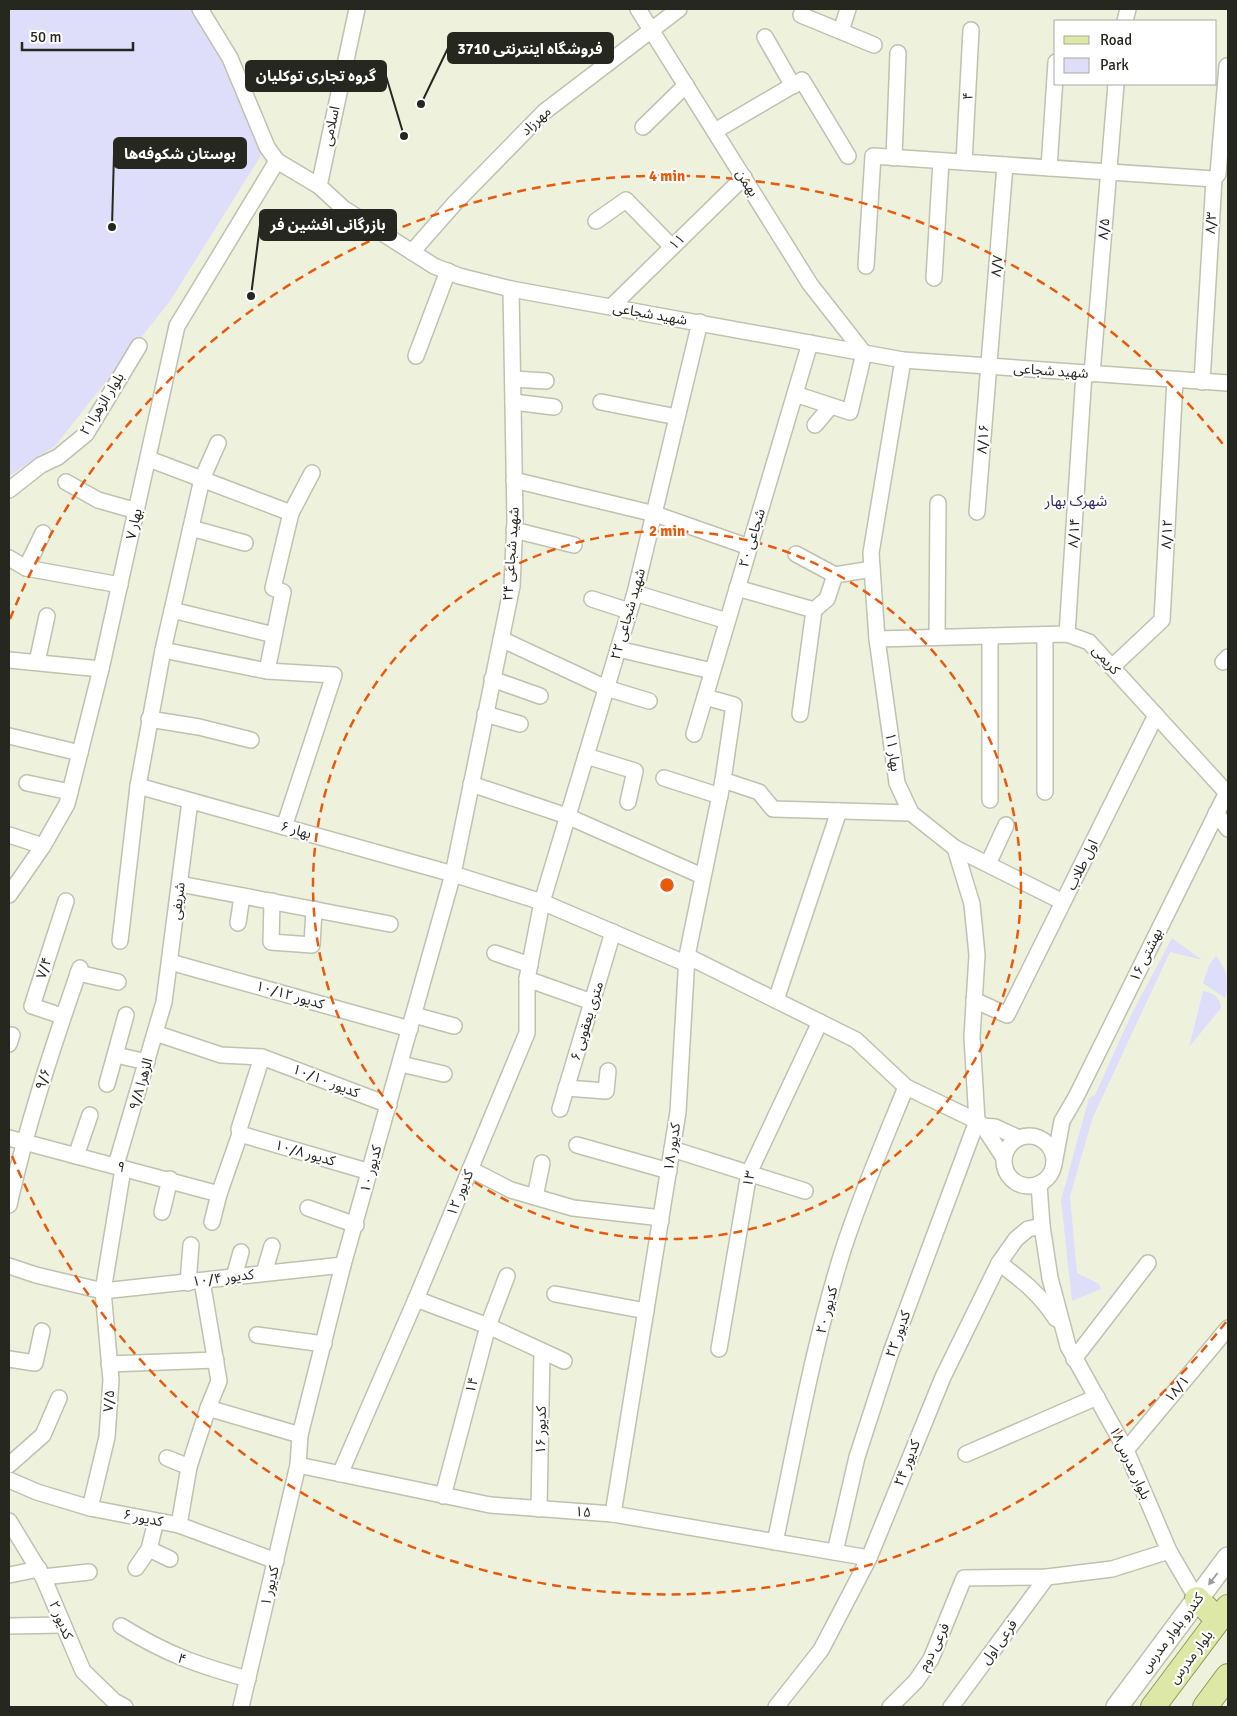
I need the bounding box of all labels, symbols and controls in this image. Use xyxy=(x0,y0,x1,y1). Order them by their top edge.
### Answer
scale bar xyxy=(22,20,134,52)
legend xyxy=(1054,20,1217,85)
text: 50 m xyxy=(30,28,61,46)
text: Road xyxy=(1100,31,1132,49)
callout: فروشگاه اینترنتی 3710 xyxy=(448,33,613,63)
text: فروشگاه اینترنتی 3710 xyxy=(457,40,603,58)
text: Park xyxy=(1100,56,1129,74)
callout: گروه تجاری توکلیان xyxy=(246,61,386,91)
text: گروه تجاری توکلیان xyxy=(256,67,376,85)
street label: ۴ xyxy=(959,92,977,100)
street label: مهرزاد xyxy=(517,103,555,139)
street label: اسلامی xyxy=(318,104,344,148)
callout: بوستان شکوفه‌ها xyxy=(114,138,246,168)
text: بوستان شکوفه‌ها xyxy=(124,145,236,163)
street label: بهمن xyxy=(732,166,762,200)
text: 4 min xyxy=(649,167,685,185)
callout: بازرگانی افشین فر xyxy=(260,210,396,240)
street label: ۸/۳ xyxy=(1202,211,1220,235)
text: بازرگانی افشین فر xyxy=(269,216,386,234)
street label: ۸/۵ xyxy=(1095,217,1113,241)
street label: ۱۱ xyxy=(665,230,689,254)
street label: ۸/۷ xyxy=(988,254,1006,278)
street label: شهید شجاعی xyxy=(612,299,688,329)
street label: شهید شجاعی xyxy=(1013,360,1089,382)
street label: بلوار الزهرا۲۱ xyxy=(76,369,128,438)
street label: ۸/۱۶ xyxy=(973,423,993,455)
district label: شهرک بهار xyxy=(1044,492,1108,510)
street label: شهید شجاعی ۲۴ xyxy=(499,506,523,602)
street label: بهار ۷ xyxy=(122,507,146,541)
street label: شجاعی ۲۰ xyxy=(735,507,769,569)
street label: ۸/۱۴ xyxy=(1064,517,1084,549)
street label: ۸/۱۲ xyxy=(1158,519,1176,549)
text: 2 min xyxy=(649,522,685,540)
street label: شهید شجاعی ۲۲ xyxy=(607,566,649,662)
street label: کریمی xyxy=(1088,642,1124,678)
street label: بهار ۱۱ xyxy=(882,731,904,773)
street label: بهار ۶ xyxy=(279,818,314,843)
street label: اول طلاب xyxy=(1062,837,1102,893)
centre of rings xyxy=(658,876,676,894)
street label: شریفی xyxy=(167,881,189,921)
street label: ۱۶ بهشتی xyxy=(1126,925,1166,985)
street label: ۷/۴ xyxy=(33,955,55,981)
street label: کدیور ۱۰/۱۲ xyxy=(254,977,326,1013)
street label: ۶ متری یعقوبی xyxy=(567,979,607,1063)
street label: الزهرا ۹/۸ xyxy=(125,1056,157,1112)
street label: کدیور ۱۰/۱۰ xyxy=(290,1060,362,1102)
street label: ۹/۶ xyxy=(32,1066,54,1092)
street label: کدیور ۱۸ xyxy=(660,1122,684,1172)
street label: کدیور ۱۰/۸ xyxy=(273,1136,337,1170)
street label: کدیور ۱۰ xyxy=(357,1143,386,1195)
street label: ۹ xyxy=(115,1158,127,1176)
street label: کدیور ۱۲ xyxy=(443,1167,477,1219)
street label: ۱۳ xyxy=(739,1169,759,1189)
street label: کدیور ۱۰/۴ xyxy=(191,1266,255,1290)
street label: کدیور ۲۰ xyxy=(813,1284,842,1336)
street label: کدیور ۲۲ xyxy=(882,1308,914,1360)
street label: ۱۸/۱ xyxy=(1161,1372,1193,1406)
street label: ۱۴ xyxy=(462,1375,482,1395)
street label: ۷/۵ xyxy=(100,1389,118,1413)
street label: کدیور ۱۶ xyxy=(532,1405,550,1454)
street label: بلوار مدرس۱۸ xyxy=(1106,1424,1154,1502)
street label: کدیور ۲۴ xyxy=(890,1437,924,1489)
street label: ۱۵ xyxy=(574,1503,592,1521)
street label: کدیور ۶ xyxy=(122,1506,165,1530)
street label: کدیور ۱ xyxy=(257,1564,283,1608)
one-way arrow xyxy=(1207,1572,1218,1585)
street label: کندرو بلوار مدرس xyxy=(1137,1590,1207,1676)
street label: ۲ کدیور xyxy=(45,1598,77,1642)
street label: فرعی اول xyxy=(977,1616,1021,1668)
street label: فرعی دوم xyxy=(915,1620,955,1675)
street label: بلوار مدرس xyxy=(1165,1627,1217,1687)
street label: ۴ xyxy=(175,1650,189,1668)

